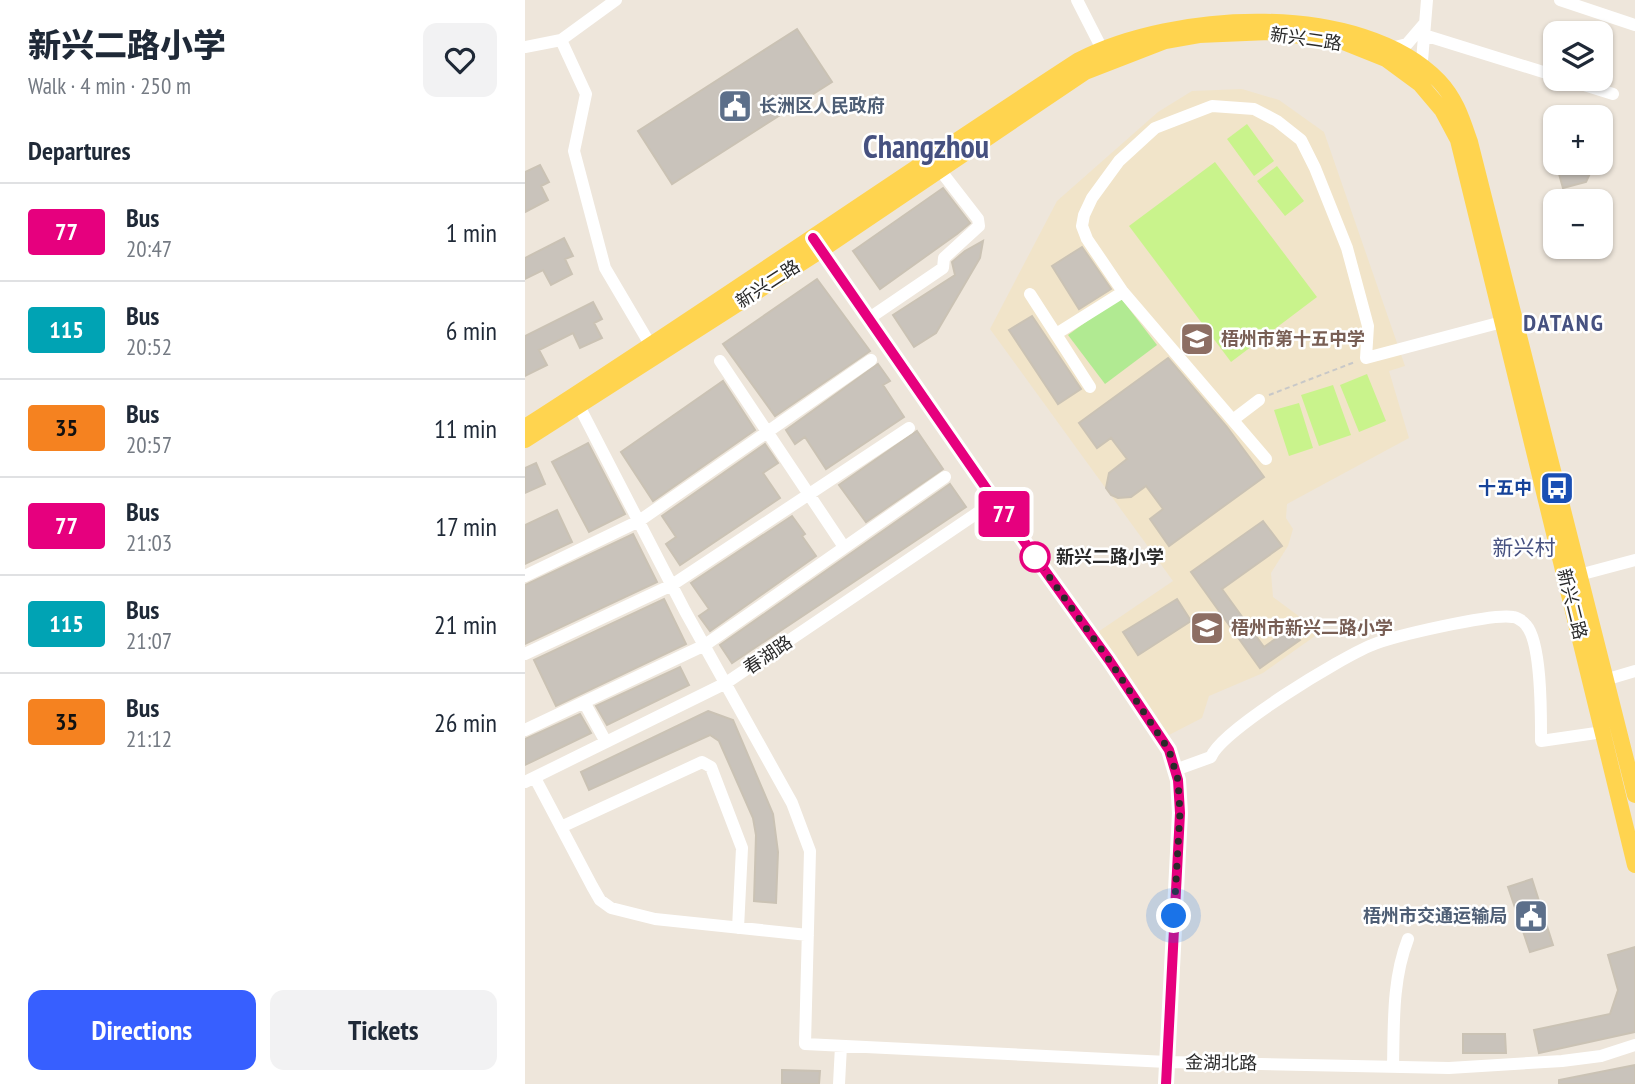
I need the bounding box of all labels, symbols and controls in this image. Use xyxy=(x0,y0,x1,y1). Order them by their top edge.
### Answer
map controls xyxy=(1543,21,1613,259)
button: layers xyxy=(1543,21,1613,91)
street label: 新兴二路 xyxy=(1269,22,1343,55)
text: 新兴二路小学 xyxy=(28,23,226,66)
button: heart xyxy=(423,23,497,97)
text: Walk · 4 min · 250 m xyxy=(28,71,191,100)
public building icon: 长洲区人民政府 xyxy=(716,87,754,125)
place label: 长洲区人民政府 xyxy=(759,94,885,117)
button: + xyxy=(1543,105,1613,175)
district label: Changzhou xyxy=(863,125,989,167)
text: Departures xyxy=(28,134,131,167)
button: − xyxy=(1543,189,1613,259)
text: Bus xyxy=(126,201,159,234)
text: 77 xyxy=(55,216,78,247)
text: 1 min xyxy=(446,216,497,249)
text: 20:47 xyxy=(126,234,172,263)
street label: 新兴二路 xyxy=(731,254,804,313)
text: Bus xyxy=(126,299,159,332)
district label: DATANG xyxy=(1523,307,1605,338)
text: 115 xyxy=(49,314,84,345)
text: 6 min xyxy=(446,314,497,347)
school or university icon: 梧州市第十五中学 xyxy=(1178,320,1216,358)
place label: 梧州市第十五中学 xyxy=(1221,327,1365,350)
text: 20:52 xyxy=(126,332,172,361)
text: Bus xyxy=(126,397,159,430)
text: 35 xyxy=(55,412,78,443)
text: 11 min xyxy=(434,412,497,445)
text: 20:57 xyxy=(126,430,172,459)
bus stop icon: 十五中 xyxy=(1538,469,1576,507)
place label: 十五中 xyxy=(1478,476,1532,499)
line badge: 77 xyxy=(973,491,1035,537)
text: Bus xyxy=(126,495,159,528)
text: 77 xyxy=(993,498,1015,529)
text: 77 xyxy=(55,510,78,541)
text: 17 min xyxy=(435,510,497,543)
text: 21:03 xyxy=(126,528,172,557)
district label: 新兴村 xyxy=(1493,534,1556,561)
marker: 新兴二路小学 xyxy=(1020,542,1050,572)
place label: 新兴二路小学 xyxy=(1056,545,1164,568)
street label: 新兴二路 xyxy=(1553,566,1592,642)
text: Bus xyxy=(126,593,159,626)
text: 115 xyxy=(49,608,84,639)
text: 21 min xyxy=(434,608,497,641)
school or university icon: 梧州市新兴二路小学 xyxy=(1188,609,1226,647)
place label: 梧州市新兴二路小学 xyxy=(1231,616,1393,639)
text: 21:07 xyxy=(126,626,172,655)
street label: 春湖路 xyxy=(739,630,797,679)
text: Bus xyxy=(126,691,159,724)
text: 35 xyxy=(55,706,78,737)
text: 26 min xyxy=(434,706,497,739)
text: 21:12 xyxy=(126,724,172,753)
public building icon: 梧州市交通运输局 xyxy=(1512,897,1550,935)
your location xyxy=(1156,898,1191,933)
place label: 梧州市交通运输局 xyxy=(1363,904,1507,927)
button: Directions xyxy=(28,990,256,1070)
button: Tickets xyxy=(270,990,497,1070)
street label: 金湖北路 xyxy=(1185,1050,1257,1075)

